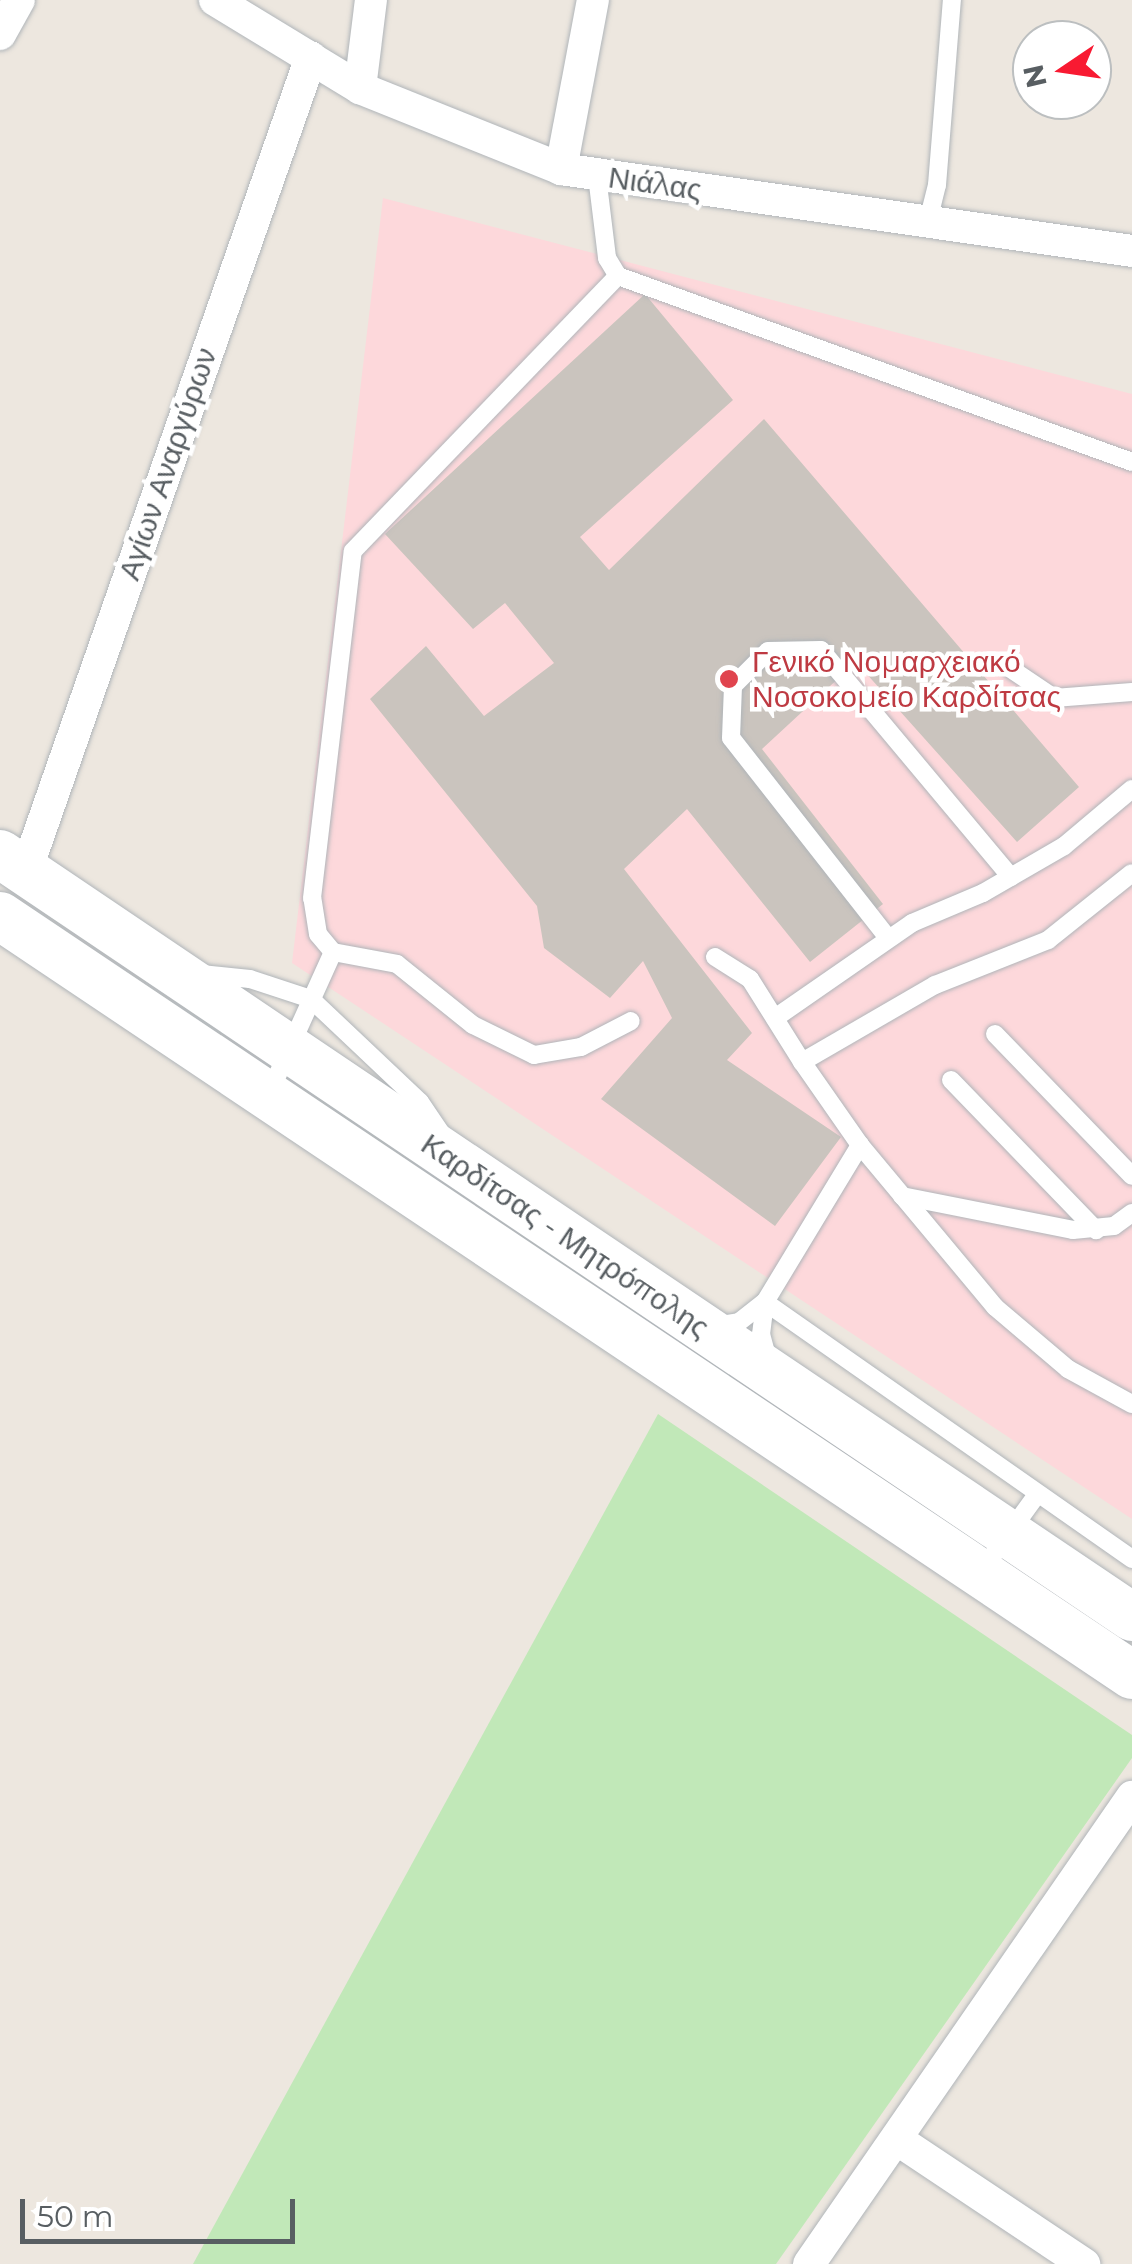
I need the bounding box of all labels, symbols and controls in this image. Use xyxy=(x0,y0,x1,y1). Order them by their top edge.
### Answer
north arrow xyxy=(1012,20,1112,120)
text: N xyxy=(1016,61,1054,91)
street label: Νιάλας xyxy=(606,160,704,208)
street label: Αγίων Αναργύρων xyxy=(111,343,225,585)
place label: Γενικό Νομαρχειακό Νοσοκομείο Καρδίτσας xyxy=(752,644,1061,714)
marker: Γενικό Νομαρχειακό Νοσοκομείο Καρδίτσας xyxy=(716,666,742,692)
street label: Καρδίτσας - Μητρόπολης xyxy=(414,1126,716,1346)
scale bar xyxy=(25,2179,300,2241)
text: 50 m xyxy=(37,2198,114,2235)

